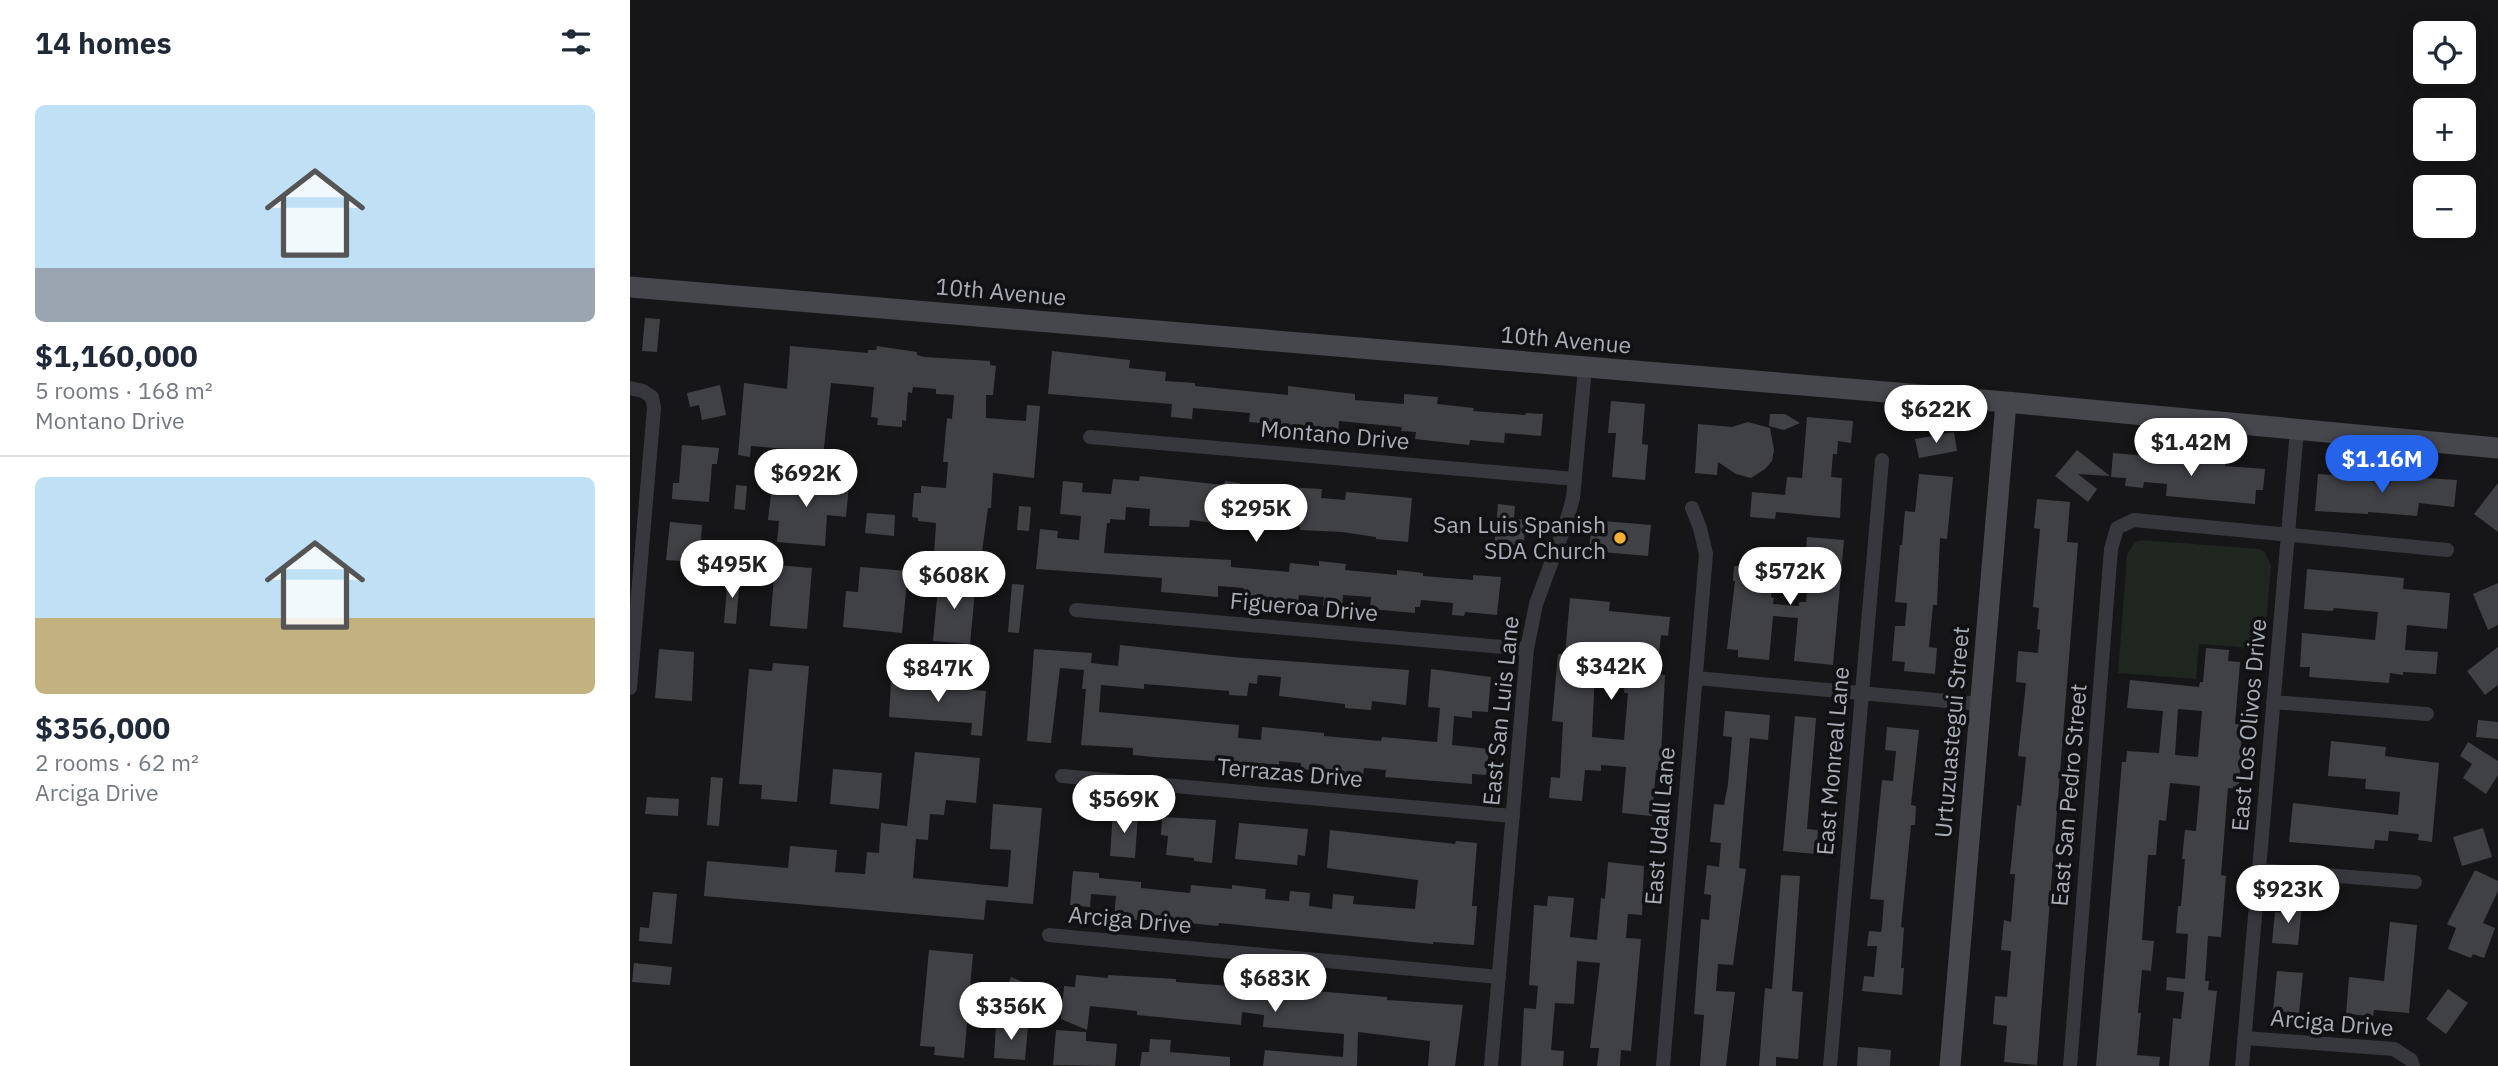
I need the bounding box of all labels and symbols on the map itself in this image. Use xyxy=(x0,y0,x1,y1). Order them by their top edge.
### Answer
street label: 10th Avenue xyxy=(935,270,1068,312)
street label: 10th Avenue xyxy=(1500,318,1633,360)
pin: $622K xyxy=(1887,386,1985,445)
street label: Montano Drive xyxy=(1259,413,1411,455)
pin: $1.42M xyxy=(2134,419,2248,478)
pin: $1.16M xyxy=(2325,435,2439,495)
pin: $692K xyxy=(757,449,855,509)
pin: $295K xyxy=(1207,484,1305,544)
place label: San Luis Spanish SDA Church xyxy=(1433,509,1606,565)
marker: San Luis Spanish SDA Church xyxy=(1612,530,1628,546)
pin: $495K xyxy=(683,540,781,600)
pin: $572K xyxy=(1741,548,1839,607)
pin: $608K xyxy=(905,552,1003,611)
street label: Figueroa Drive xyxy=(1229,585,1379,627)
street label: East San Luis Lane xyxy=(1475,615,1525,807)
street label: East Los Olivos Drive xyxy=(2224,617,2272,832)
street label: Urtuzuastegui Street xyxy=(1927,625,1975,839)
pin: $342K xyxy=(1562,642,1660,702)
pin: $847K xyxy=(889,644,987,704)
street label: East Monreal Lane xyxy=(1809,665,1855,856)
street label: East San Pedro Street xyxy=(2043,682,2093,908)
street label: East Udall Lane xyxy=(1637,746,1681,906)
street label: Terrazas Drive xyxy=(1216,751,1364,793)
pin: $569K xyxy=(1075,776,1173,835)
pin: $923K xyxy=(2239,866,2337,925)
street label: Arciga Drive xyxy=(1067,899,1193,939)
pin: $683K xyxy=(1226,954,1324,1014)
pin: $356K xyxy=(962,982,1060,1042)
street label: Arciga Drive xyxy=(2269,1002,2395,1042)

